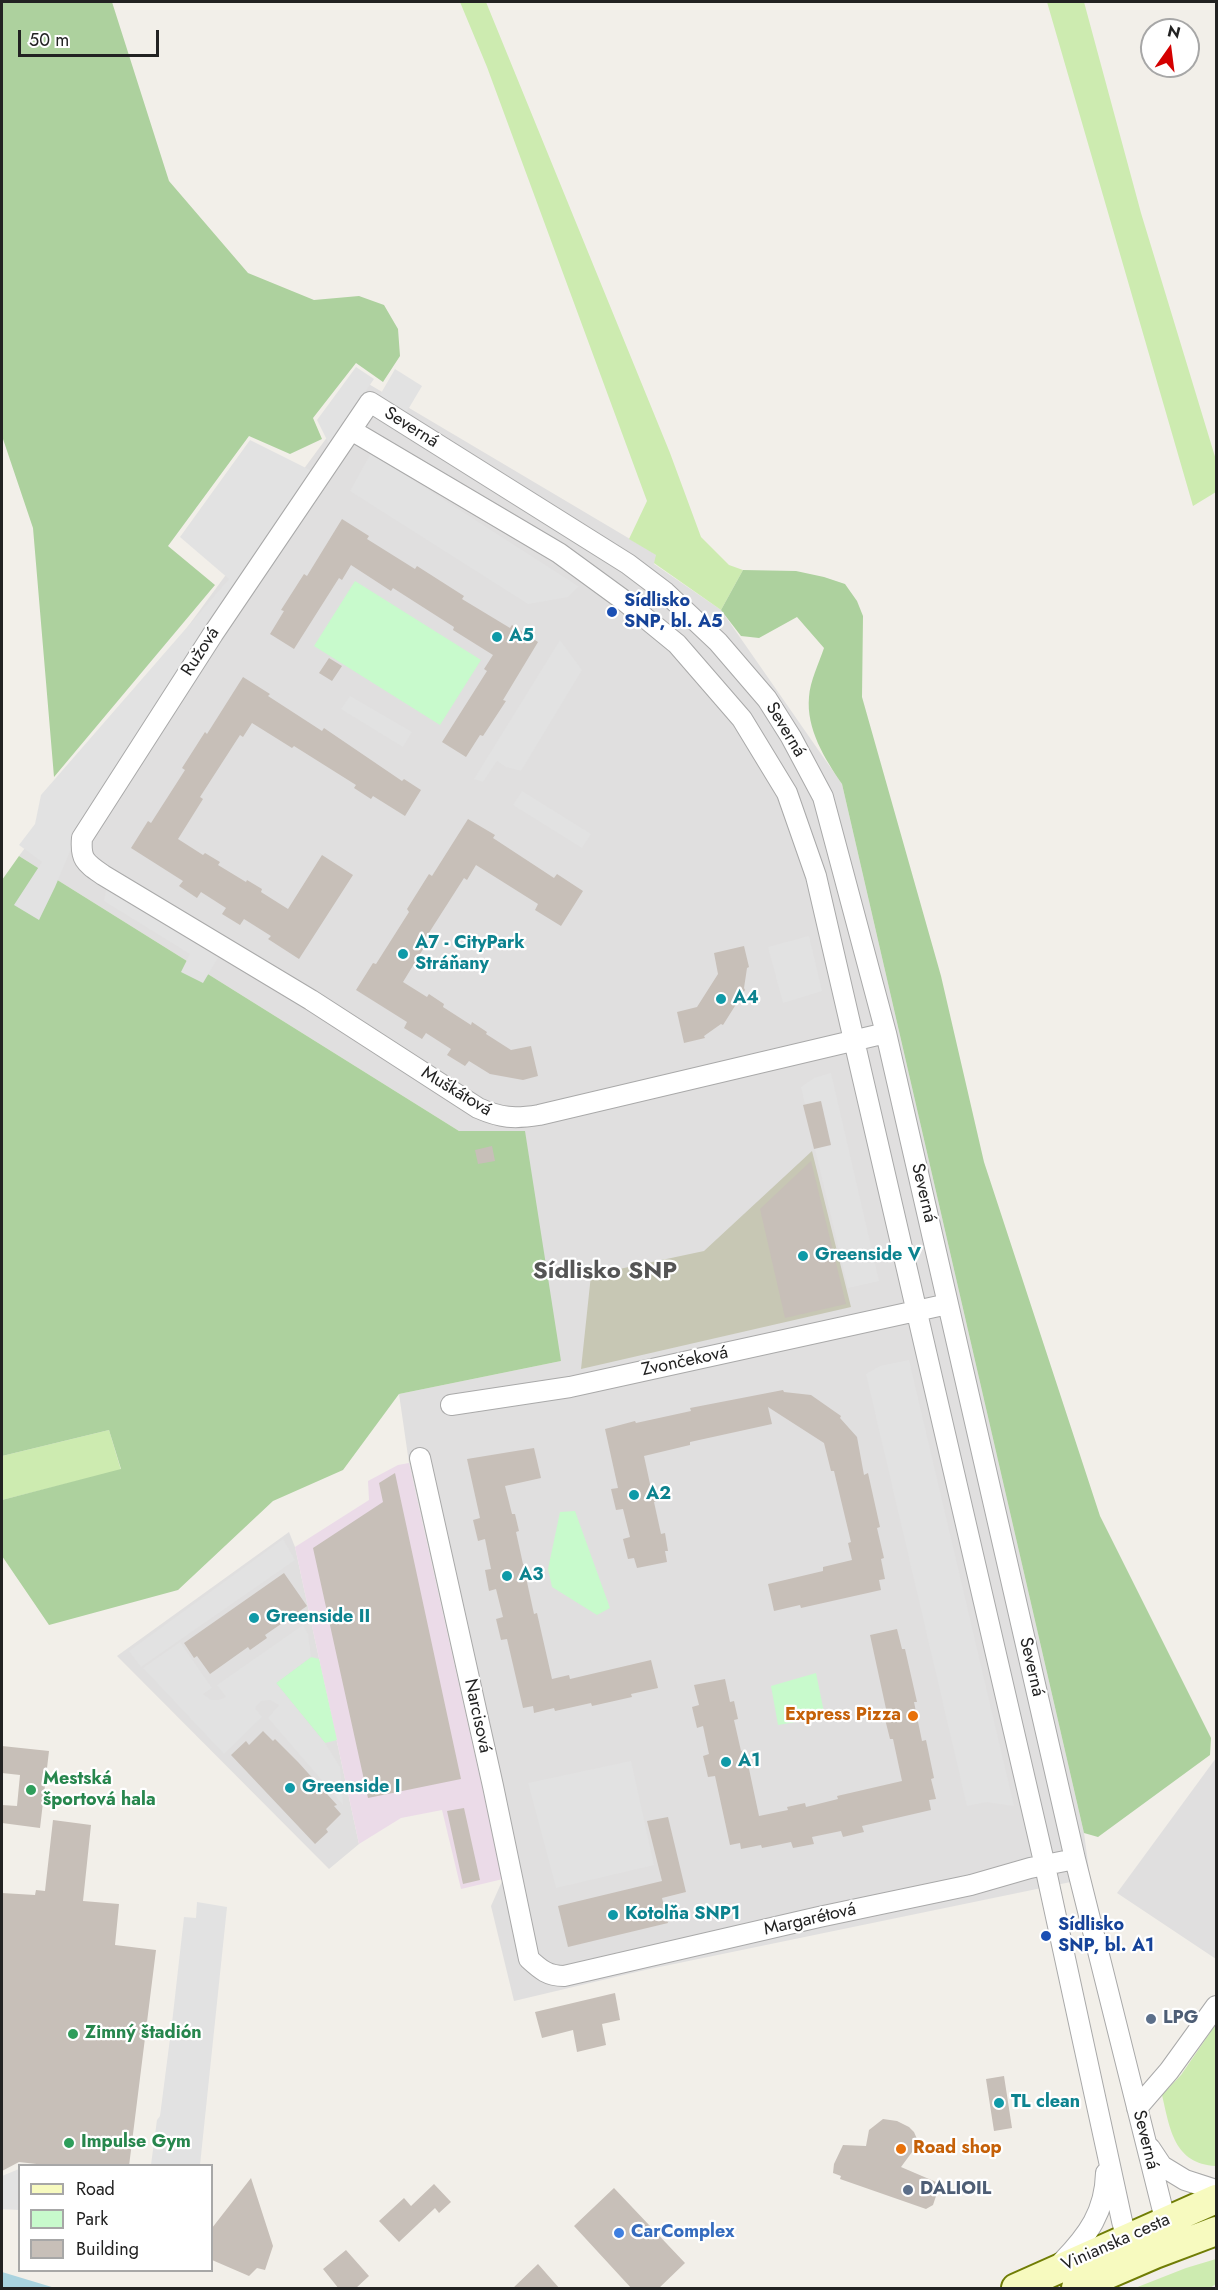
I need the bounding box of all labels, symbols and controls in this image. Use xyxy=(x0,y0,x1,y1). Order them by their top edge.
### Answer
scale bar xyxy=(21,18,162,56)
north arrow xyxy=(1140,18,1200,78)
text: N xyxy=(1165,19,1183,45)
text: 50 m xyxy=(29,27,69,53)
street label: Severná xyxy=(380,403,442,453)
place label: Sídlisko SNP, bl. A5 xyxy=(624,591,723,634)
marker: Sídlisko SNP, bl. A5 xyxy=(605,605,619,619)
street label: Ružová xyxy=(177,624,225,680)
place label: A5 xyxy=(509,626,534,648)
marker: A5 xyxy=(490,630,504,644)
street label: Severná xyxy=(760,699,810,761)
place label: A7 - CityPark Stráňany xyxy=(415,933,525,976)
marker: A7 - CityPark Stráňany xyxy=(396,947,410,961)
place label: A4 xyxy=(733,988,759,1010)
marker: A4 xyxy=(714,992,728,1006)
street label: Muškátová xyxy=(417,1063,495,1121)
street label: Severná xyxy=(906,1161,940,1225)
place label: Greenside V xyxy=(815,1245,921,1267)
marker: Greenside V xyxy=(796,1249,810,1263)
district label: Sídlisko SNP xyxy=(533,1258,677,1286)
street label: Zvončeková xyxy=(640,1342,730,1382)
place label: A2 xyxy=(646,1484,671,1506)
marker: A2 xyxy=(627,1488,641,1502)
place label: A3 xyxy=(519,1565,543,1587)
marker: A3 xyxy=(500,1569,514,1583)
place label: Greenside II xyxy=(266,1607,370,1629)
marker: Greenside II xyxy=(247,1611,261,1625)
street label: Severná xyxy=(1014,1635,1048,1699)
street label: Narcisová xyxy=(459,1677,495,1755)
place label: Express Pizza xyxy=(785,1705,901,1727)
marker: Express Pizza xyxy=(906,1709,920,1723)
place label: A1 xyxy=(738,1751,760,1773)
marker: A1 xyxy=(719,1755,733,1769)
place label: Mestská športová hala xyxy=(43,1769,156,1812)
place label: Greenside I xyxy=(302,1777,401,1799)
marker: Greenside I xyxy=(283,1781,297,1795)
marker: Mestská športová hala xyxy=(24,1783,38,1797)
street label: Margarétová xyxy=(762,1899,858,1941)
place label: Kotolňa SNP1 xyxy=(625,1904,740,1926)
marker: Kotolňa SNP1 xyxy=(606,1908,620,1922)
place label: Sídlisko SNP, bl. A1 xyxy=(1058,1915,1154,1958)
marker: Sídlisko SNP, bl. A1 xyxy=(1039,1929,1053,1943)
place label: LPG xyxy=(1163,2008,1198,2030)
marker: LPG xyxy=(1144,2012,1158,2026)
place label: Zimný štadión xyxy=(85,2023,202,2045)
marker: Zimný štadión xyxy=(66,2027,80,2041)
place label: TL clean xyxy=(1011,2092,1080,2114)
marker: TL clean xyxy=(992,2096,1006,2110)
street label: Severná xyxy=(1127,2108,1163,2172)
place label: Impulse Gym xyxy=(81,2132,191,2154)
marker: Impulse Gym xyxy=(62,2136,76,2150)
place label: Road shop xyxy=(913,2138,1002,2160)
marker: Road shop xyxy=(894,2142,908,2156)
legend xyxy=(18,2164,213,2272)
text: Road xyxy=(76,2176,115,2202)
place label: DALIOIL xyxy=(920,2179,991,2201)
marker: DALIOIL xyxy=(901,2183,915,2197)
text: Park xyxy=(76,2206,108,2232)
street label: Vinianska cesta xyxy=(1059,2210,1173,2276)
place label: CarComplex xyxy=(631,2222,735,2244)
marker: CarComplex xyxy=(612,2226,626,2240)
text: Building xyxy=(76,2236,139,2262)

